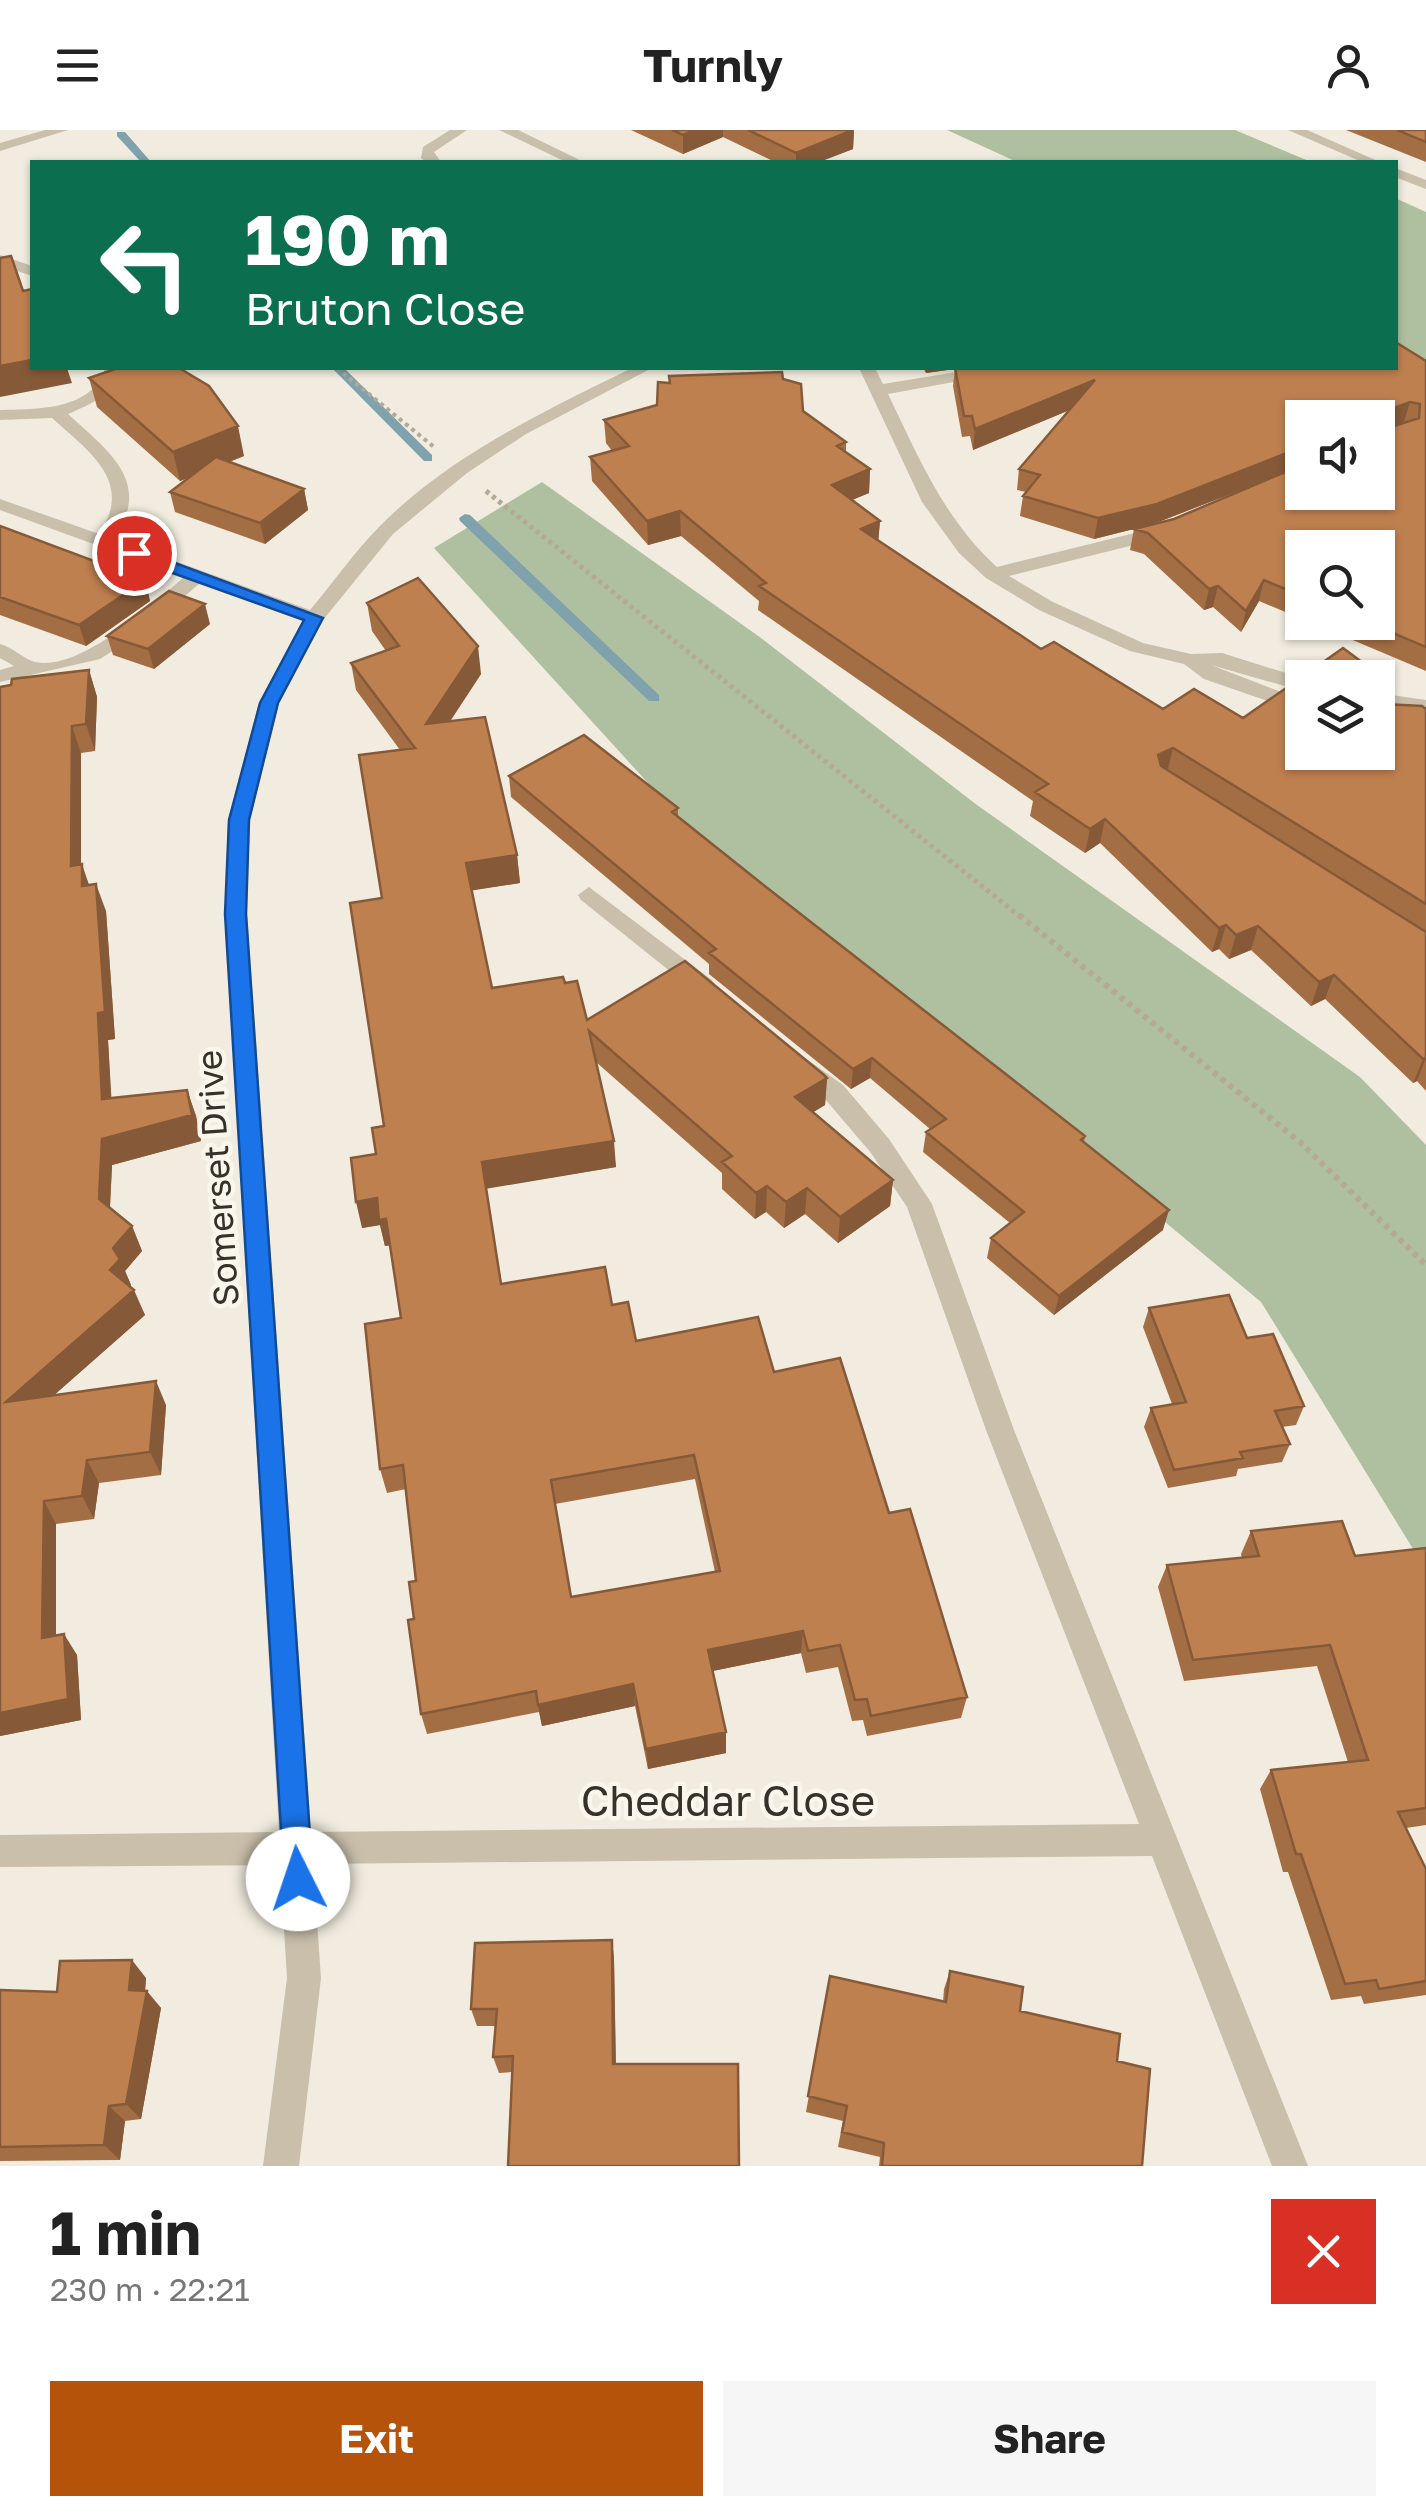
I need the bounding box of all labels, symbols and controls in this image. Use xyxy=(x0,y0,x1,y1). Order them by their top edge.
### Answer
icon: menu xyxy=(50,38,105,93)
text: Turnly xyxy=(643,38,783,92)
icon: person xyxy=(1321,38,1376,93)
text: 190 m xyxy=(245,196,450,280)
icon: left xyxy=(80,200,210,330)
text: Bruton Close xyxy=(245,281,525,335)
map controls xyxy=(1285,400,1395,770)
button: sound xyxy=(1285,400,1395,510)
pin xyxy=(92,511,177,596)
icon: arrive xyxy=(107,526,162,581)
button: search xyxy=(1285,530,1395,640)
button: layers xyxy=(1285,660,1395,770)
street label: Somerset Drive xyxy=(187,1049,247,1308)
street label: Cheddar Close xyxy=(581,1775,875,1825)
position arrow xyxy=(246,1827,350,1931)
text: 1 min xyxy=(50,2196,201,2268)
button: close xyxy=(1271,2199,1376,2304)
text: 230 m · 22:21 xyxy=(50,2270,250,2308)
button: Exit xyxy=(50,2381,703,2496)
button: Share xyxy=(723,2381,1376,2496)

